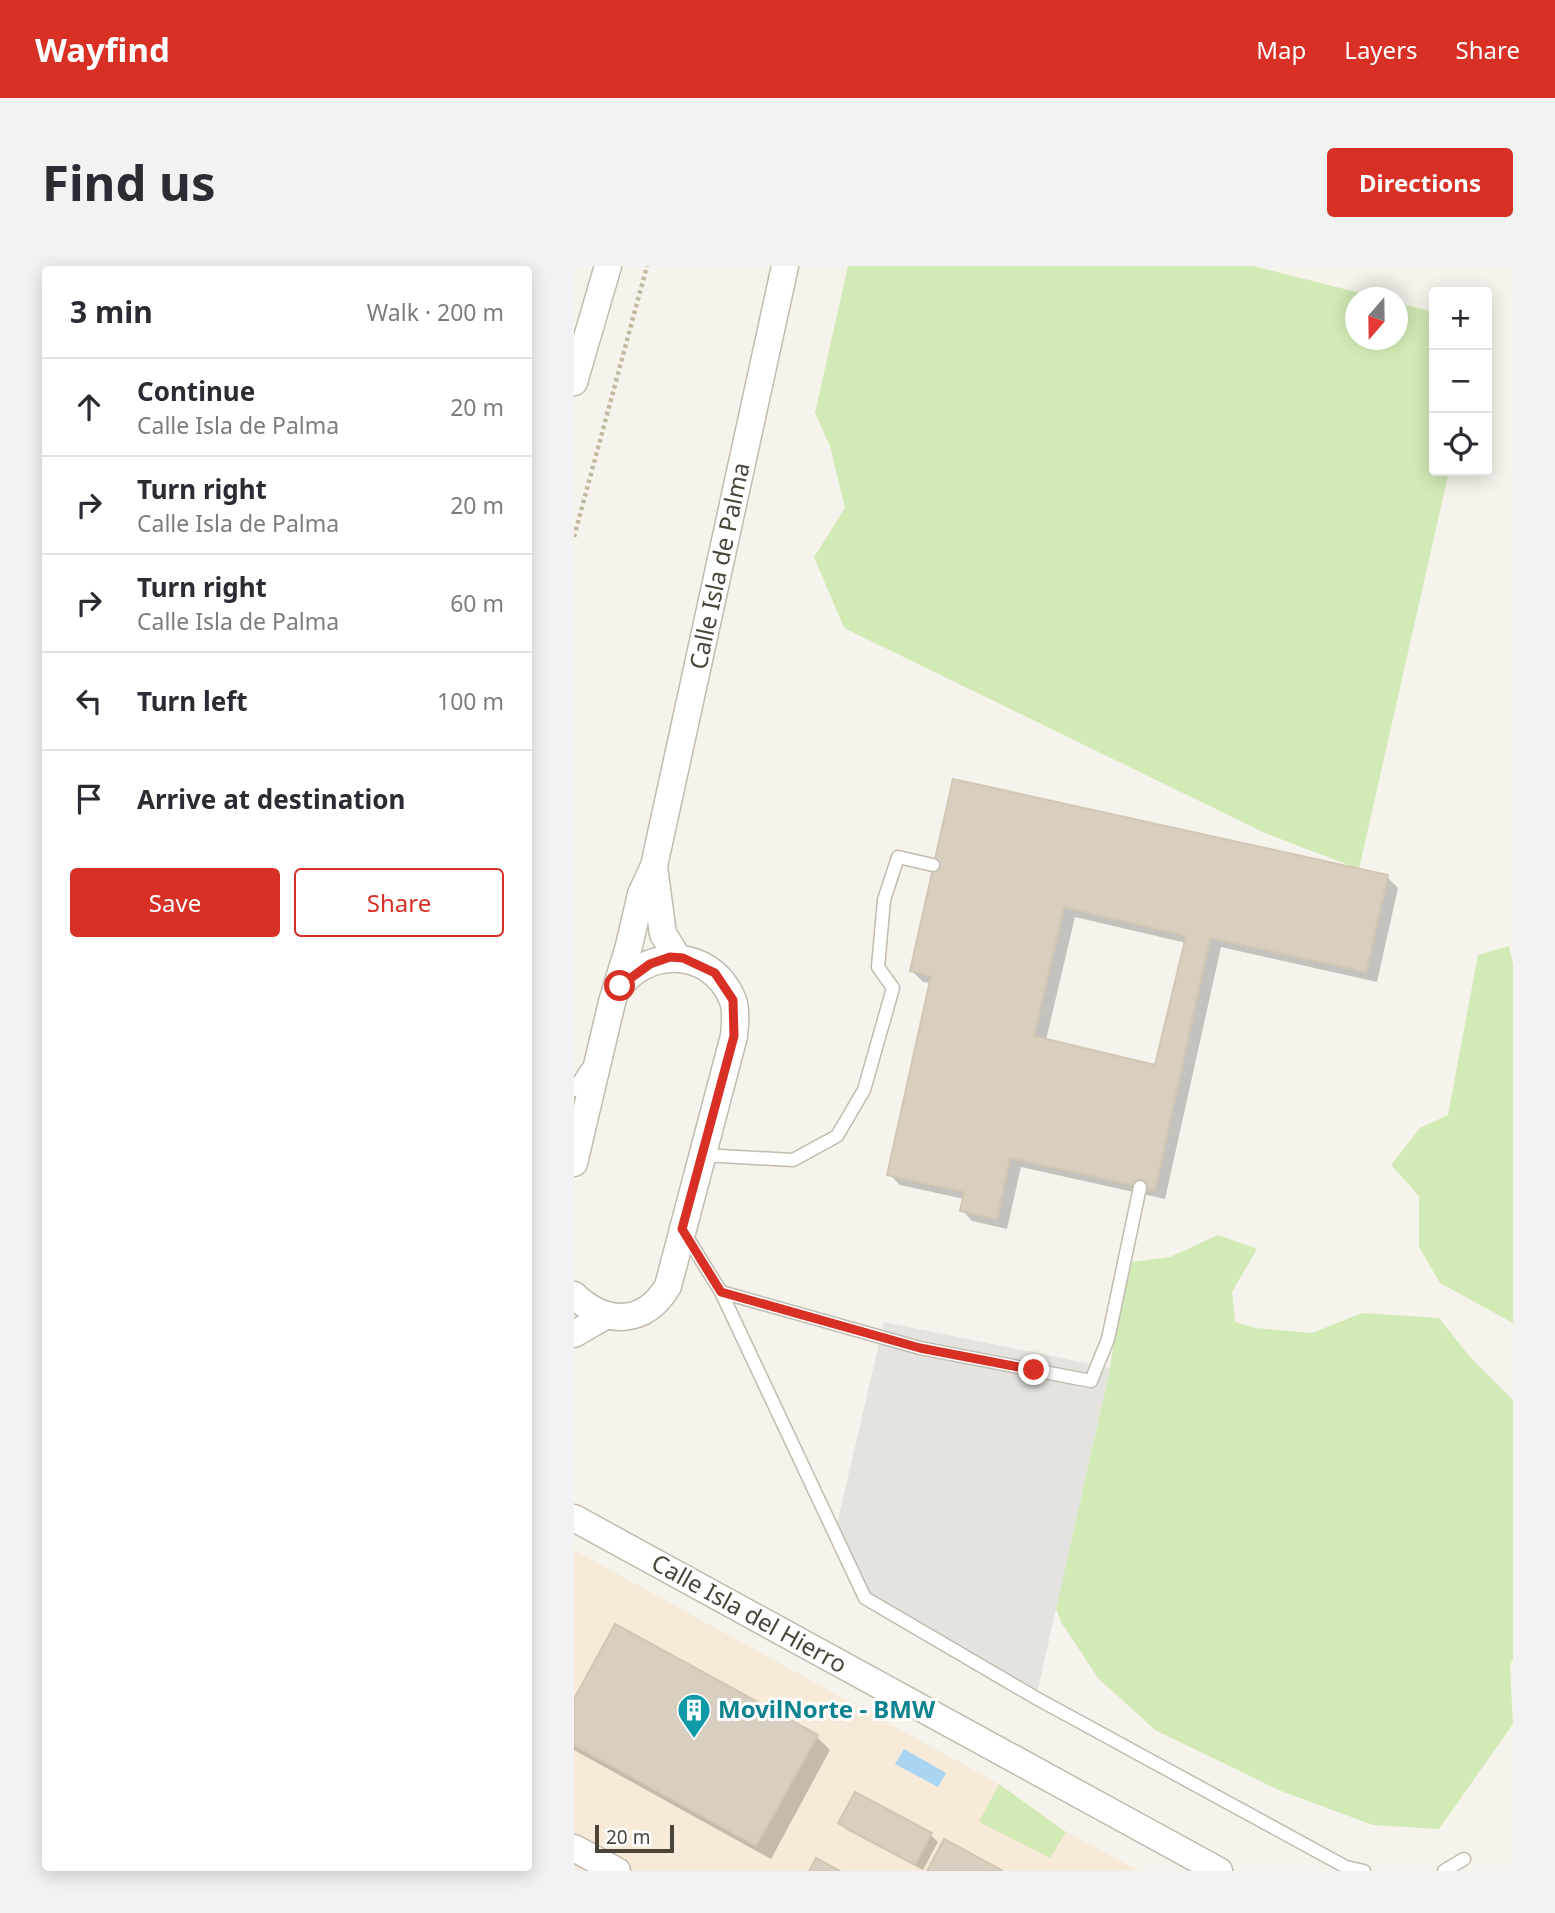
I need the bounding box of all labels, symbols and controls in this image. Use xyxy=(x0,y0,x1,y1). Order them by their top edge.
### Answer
text: Wayfind xyxy=(35,27,170,72)
text: Map xyxy=(1256,33,1306,66)
text: Layers xyxy=(1344,33,1418,66)
text: Share xyxy=(1456,33,1520,66)
button: Directions xyxy=(1327,148,1513,217)
text: Find us xyxy=(42,149,216,215)
north arrow xyxy=(1345,287,1408,350)
map controls xyxy=(1429,287,1492,476)
button: + xyxy=(1429,287,1492,350)
text: 3 min xyxy=(70,291,153,332)
text: Walk · 200 m xyxy=(367,296,504,328)
button: − xyxy=(1429,350,1492,413)
text: Continue xyxy=(137,373,255,409)
icon: ahead xyxy=(70,388,108,426)
text: 20 m xyxy=(450,391,504,423)
text: Calle Isla de Palma xyxy=(137,409,339,441)
button: locate xyxy=(1429,413,1492,476)
street label: Calle Isla de Palma xyxy=(680,459,757,672)
text: Turn right xyxy=(137,471,267,507)
icon: right xyxy=(70,486,108,524)
text: 20 m xyxy=(450,489,504,521)
text: Calle Isla de Palma xyxy=(137,507,339,539)
text: Turn right xyxy=(137,569,267,605)
icon: right xyxy=(70,584,108,622)
text: 60 m xyxy=(450,587,504,619)
text: Calle Isla de Palma xyxy=(137,605,339,637)
icon: left xyxy=(70,682,108,720)
text: Turn left xyxy=(137,683,248,719)
text: 100 m xyxy=(437,685,504,717)
icon: arrive xyxy=(70,780,108,818)
text: Arrive at destination xyxy=(137,781,406,817)
button: Save xyxy=(70,868,280,937)
button: Share xyxy=(294,868,504,937)
route start xyxy=(604,970,635,1001)
route end xyxy=(1018,1354,1049,1385)
street label: Calle Isla del Hierro xyxy=(646,1545,853,1680)
building icon: MovilNorte - BMW xyxy=(675,1691,713,1740)
place label: MovilNorte - BMW xyxy=(718,1692,936,1725)
scale bar xyxy=(595,1822,674,1854)
text: 20 m xyxy=(606,1824,650,1850)

